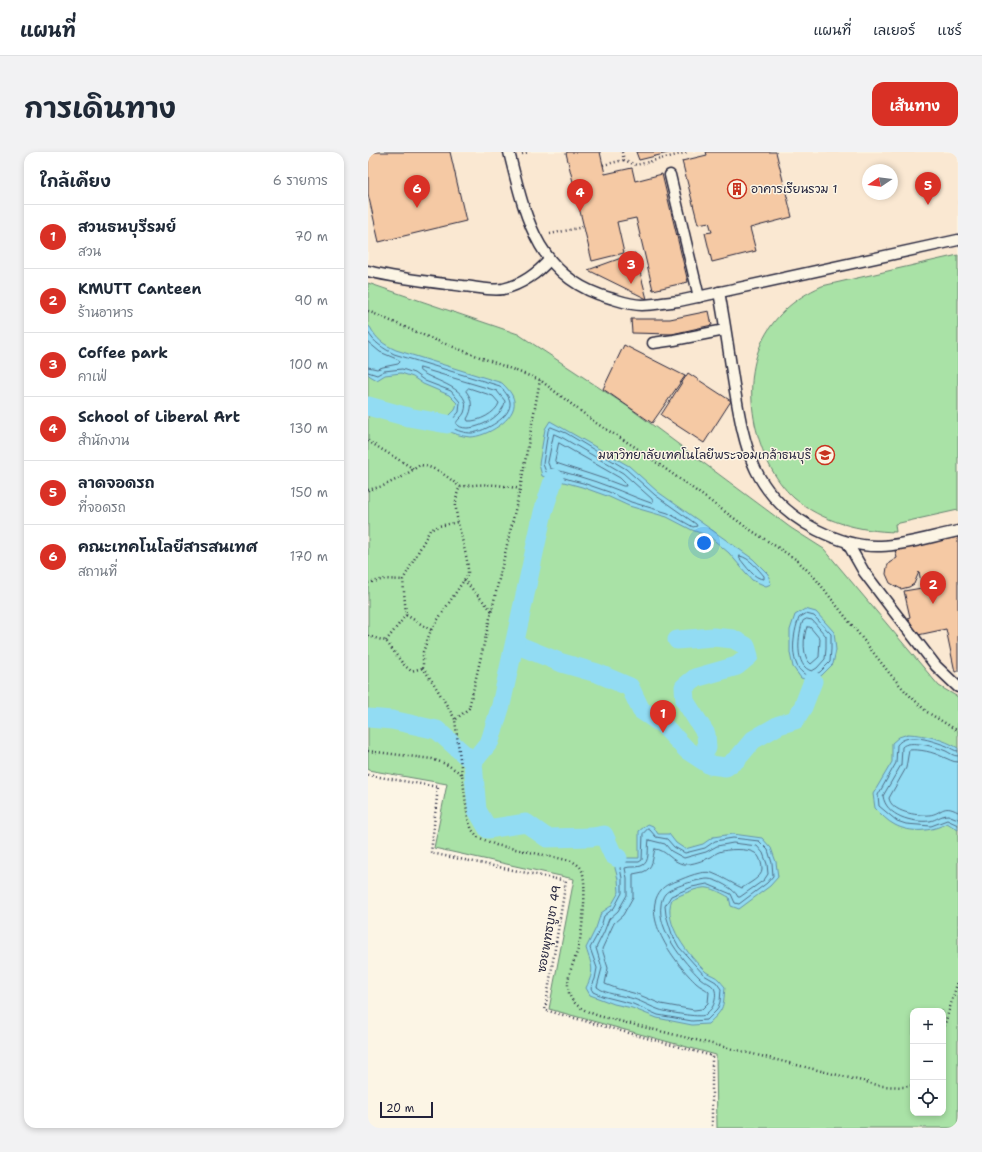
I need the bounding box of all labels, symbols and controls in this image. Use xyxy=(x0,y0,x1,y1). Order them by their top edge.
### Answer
text: แผนที่ xyxy=(20,18,76,43)
text: แผนที่ xyxy=(813,21,851,39)
text: เลเยอร์ xyxy=(873,21,915,39)
text: แชร์ xyxy=(937,21,962,39)
button: เส้นทาง xyxy=(872,82,958,126)
text: การเดินทาง xyxy=(24,89,176,127)
north arrow xyxy=(862,164,898,200)
text: ใกล้เคียง xyxy=(40,170,111,192)
text: 6 รายการ xyxy=(273,172,328,189)
pin: 5 xyxy=(915,172,941,205)
pin: 6 xyxy=(404,175,430,208)
building icon: อาคารเรียนรวม 1 xyxy=(726,178,748,200)
pin: 4 xyxy=(567,179,593,212)
place label: อาคารเรียนรวม 1 xyxy=(751,181,838,197)
text: สวนธนบุรีรมย์ xyxy=(78,217,176,237)
text: 1 xyxy=(50,228,56,245)
text: 70 m xyxy=(294,228,328,245)
text: สวน xyxy=(78,243,101,260)
pin: 3 xyxy=(618,251,644,284)
text: KMUTT Canteen xyxy=(78,279,202,299)
text: 2 xyxy=(48,292,58,309)
text: 90 m xyxy=(294,292,328,309)
text: ร้านอาหาร xyxy=(78,304,134,321)
text: Coffee park xyxy=(78,343,168,363)
text: 3 xyxy=(48,356,58,373)
text: 100 m xyxy=(289,356,328,373)
text: คาเฟ่ xyxy=(78,368,107,385)
text: School of Liberal Art xyxy=(78,407,240,427)
text: 4 xyxy=(48,420,58,437)
text: 130 m xyxy=(290,420,328,437)
text: สำนักงาน xyxy=(78,432,129,449)
school or university icon: มหาวิทยาลัยเทคโนโลยีพระจอมเกล้าธนบุรี xyxy=(814,444,836,466)
place label: มหาวิทยาลัยเทคโนโลยีพระจอมเกล้าธนบุรี xyxy=(598,447,811,464)
text: ลาดจอดรถ xyxy=(78,473,155,493)
text: 5 xyxy=(49,484,57,501)
text: 150 m xyxy=(290,484,328,501)
text: ที่จอดรถ xyxy=(78,499,126,516)
your location xyxy=(694,533,714,553)
text: คณะเทคโนโลยีสารสนเทศ xyxy=(78,537,257,557)
text: 6 xyxy=(48,548,58,565)
text: 170 m xyxy=(290,548,328,565)
text: สถานที่ xyxy=(78,563,117,580)
pin: 2 xyxy=(920,571,946,604)
pin: 1 xyxy=(650,700,676,733)
street label: ซอยพุทธบูชา 49 xyxy=(533,884,566,974)
map controls xyxy=(910,1008,946,1116)
button: + xyxy=(910,1008,946,1044)
button: − xyxy=(910,1044,946,1080)
button: locate xyxy=(910,1080,946,1116)
scale bar xyxy=(380,1100,433,1119)
text: 20 m xyxy=(386,1101,414,1116)

